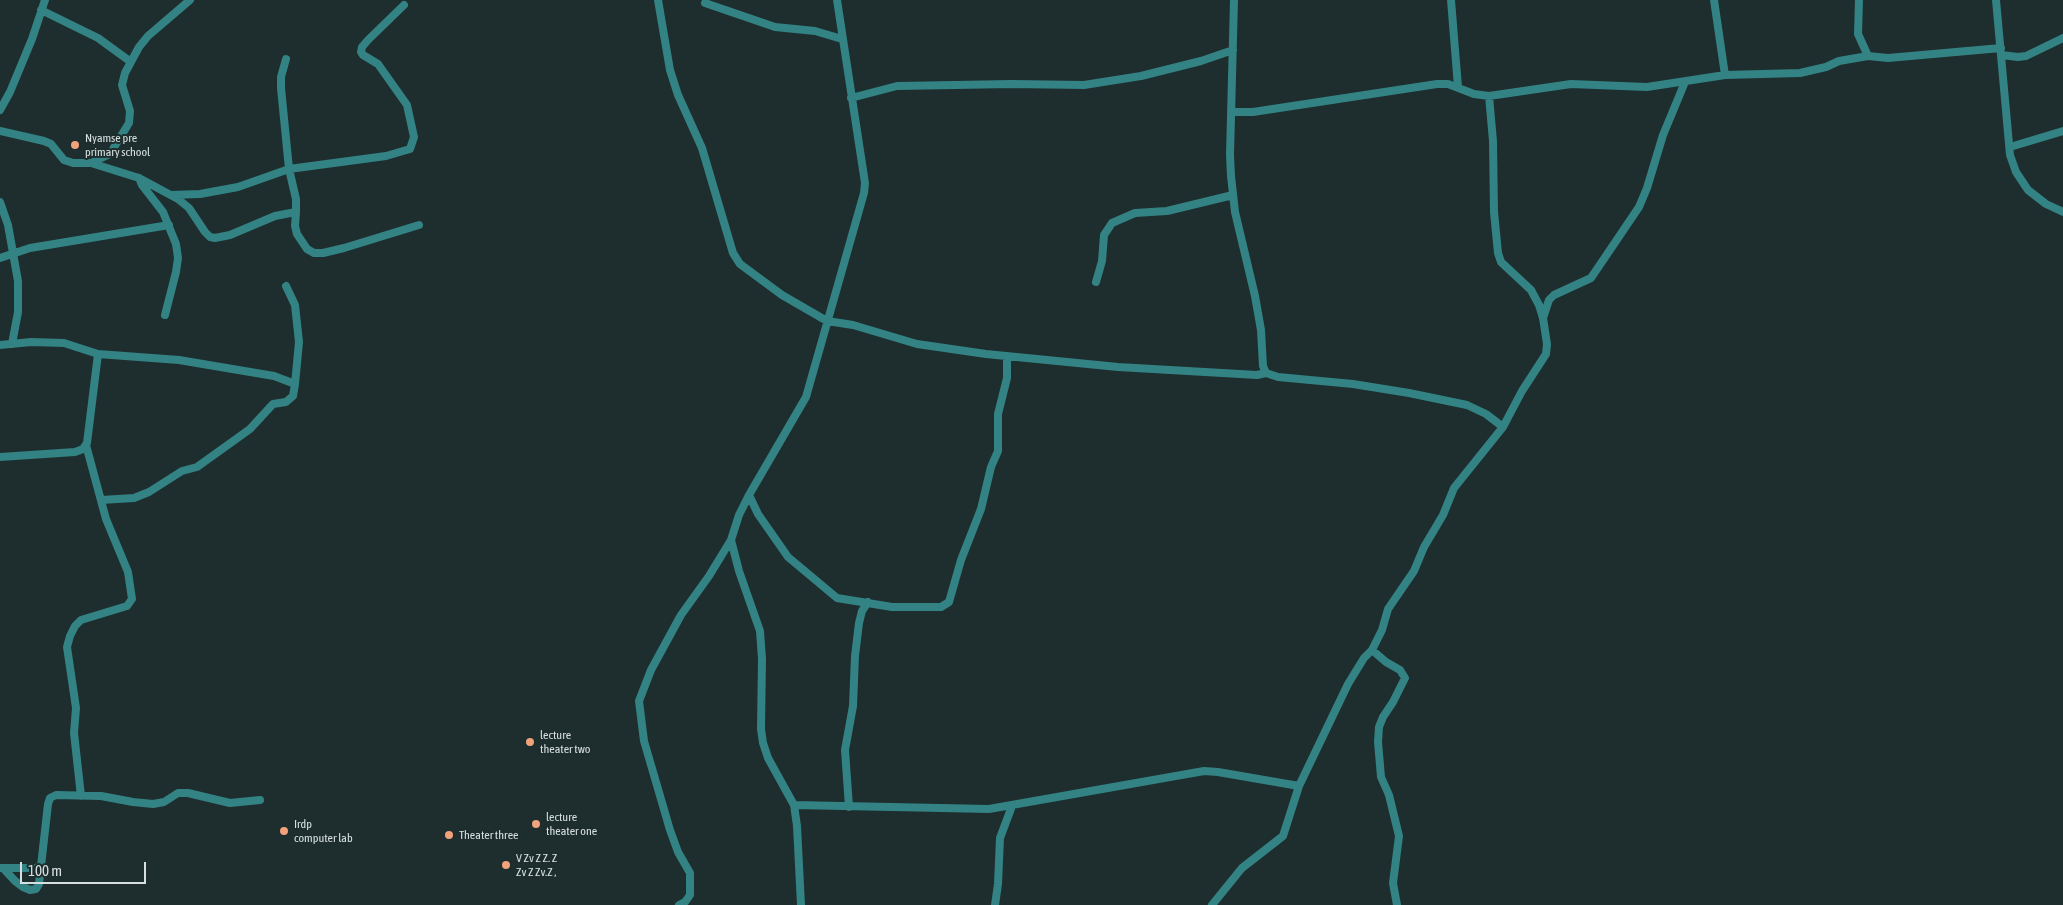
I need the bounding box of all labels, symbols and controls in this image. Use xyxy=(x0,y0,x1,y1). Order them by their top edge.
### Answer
place label: Nyamse pre primary school xyxy=(85,131,150,159)
marker: Nyamse pre primary school xyxy=(69,139,81,151)
place label: lecture theater two xyxy=(540,728,590,756)
marker: lecture theater two xyxy=(524,736,536,748)
place label: lecture theater one xyxy=(546,810,597,838)
place label: Irdp computer lab xyxy=(294,817,353,845)
marker: lecture theater one xyxy=(530,818,542,830)
marker: Irdp computer lab xyxy=(278,825,290,837)
place label: Theater three xyxy=(459,828,518,842)
marker: Theater three xyxy=(443,829,455,841)
place label: V Zv Z Z. Z Zv Z Zv.Z , xyxy=(516,851,557,879)
scale bar xyxy=(22,852,149,884)
marker: V Zv Z Z. Z Zv Z Zv.Z , xyxy=(500,859,512,871)
text: 100 m xyxy=(28,862,62,879)

